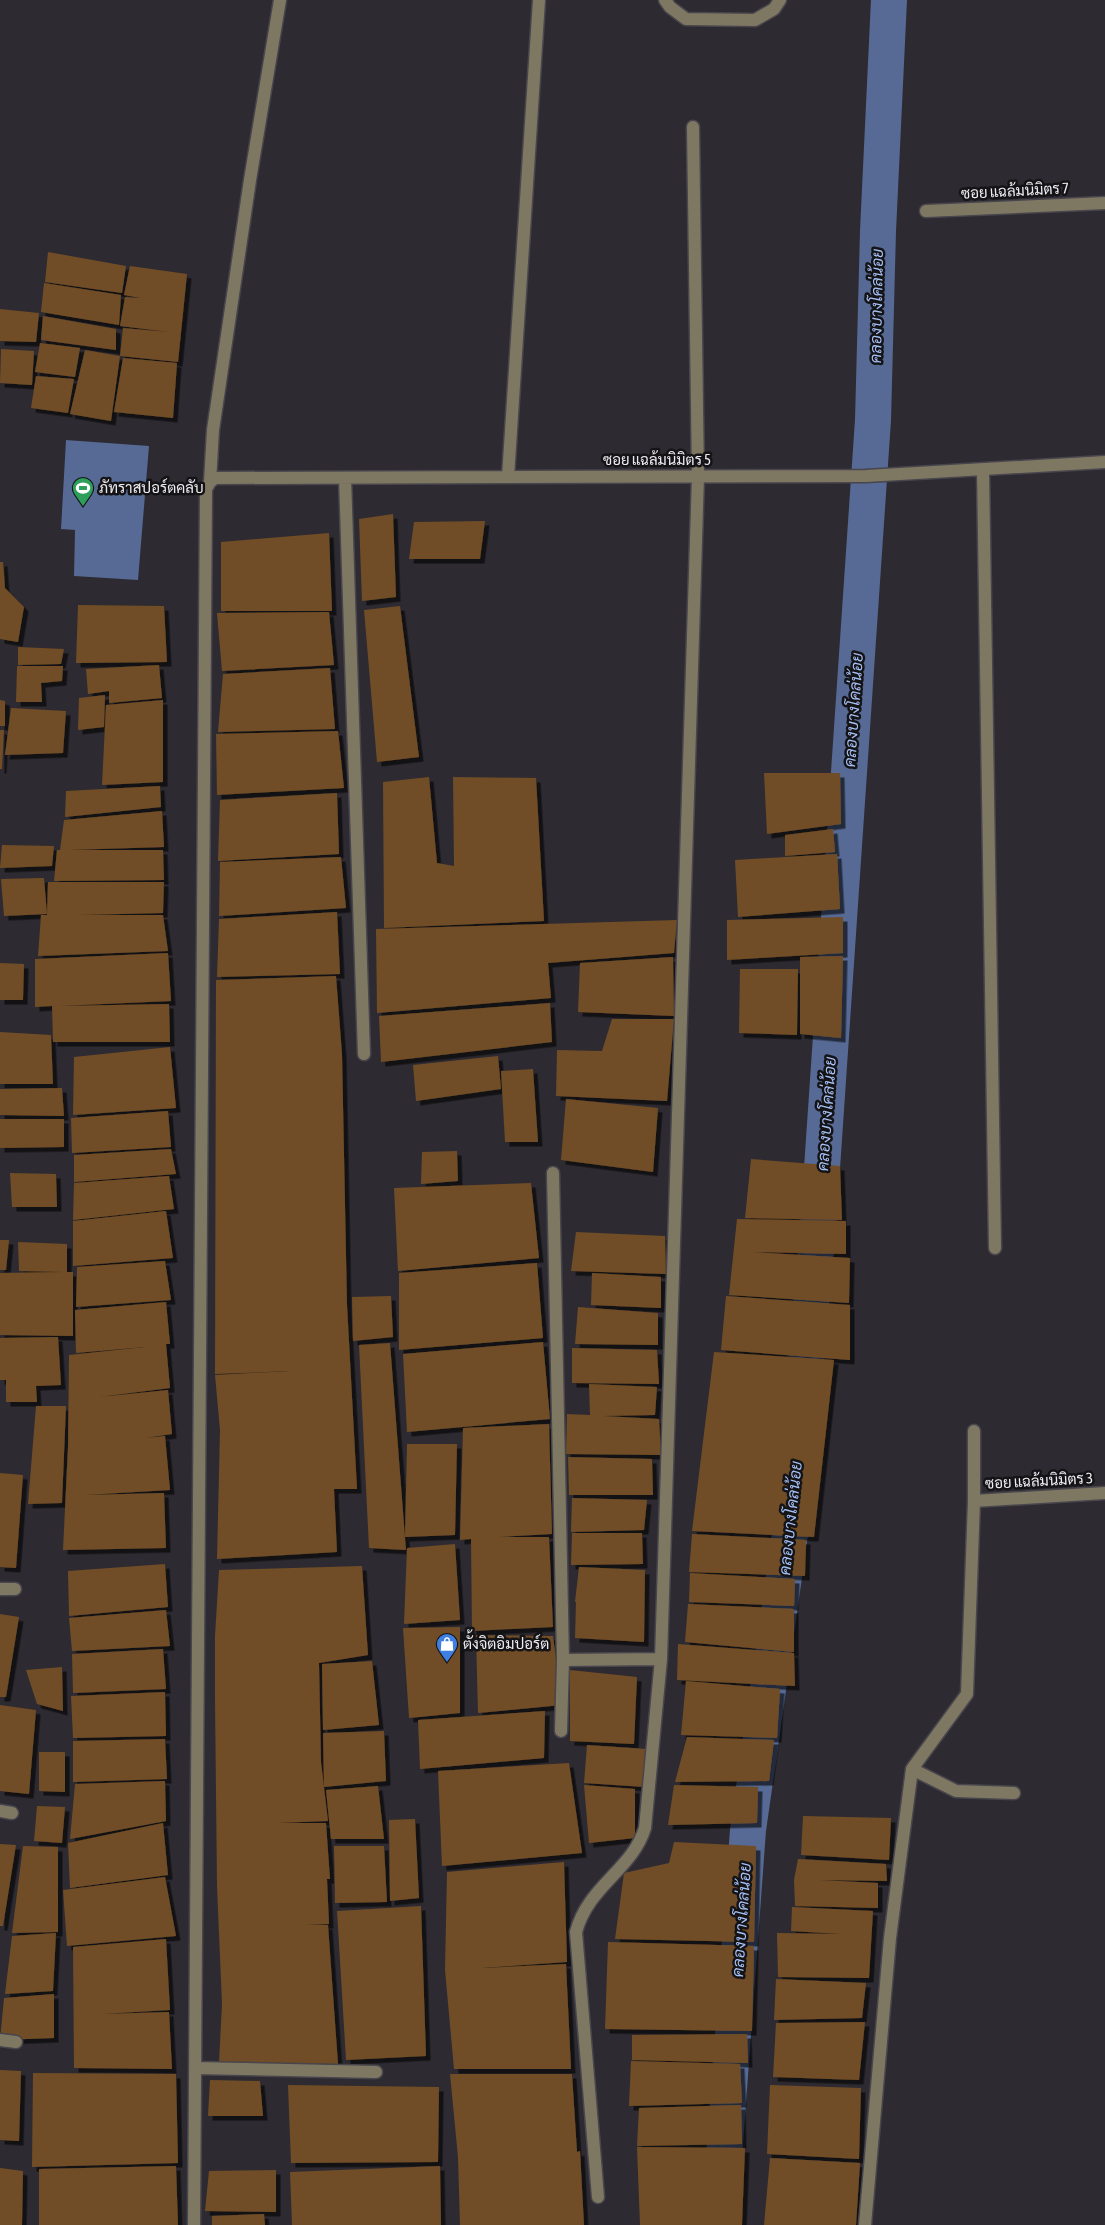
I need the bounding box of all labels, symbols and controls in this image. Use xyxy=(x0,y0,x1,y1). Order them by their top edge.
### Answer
street label: ซอย แฉล้มนิมิตร 7 xyxy=(961,178,1069,202)
water label: คลองบางโคล่น้อย xyxy=(864,248,886,363)
street label: ซอย แฉล้มนิมิตร 5 xyxy=(603,450,711,468)
sports icon: ภัทราสปอร์ตคลับ xyxy=(71,476,95,507)
place label: ภัทราสปอร์ตคลับ xyxy=(99,478,204,496)
water label: คลองบางโคล่น้อย xyxy=(838,652,866,768)
water label: คลองบางโคล่น้อย xyxy=(811,1056,839,1172)
water label: คลองบางโคล่น้อย xyxy=(773,1460,805,1576)
street label: ซอย แฉล้มนิมิตร 3 xyxy=(985,1468,1093,1492)
place label: ตั้งจิตอิมปอร์ต xyxy=(463,1629,549,1652)
shop icon: ตั้งจิตอิมปอร์ต xyxy=(435,1632,459,1663)
water label: คลองบางโคล่น้อย xyxy=(726,1862,754,1978)

